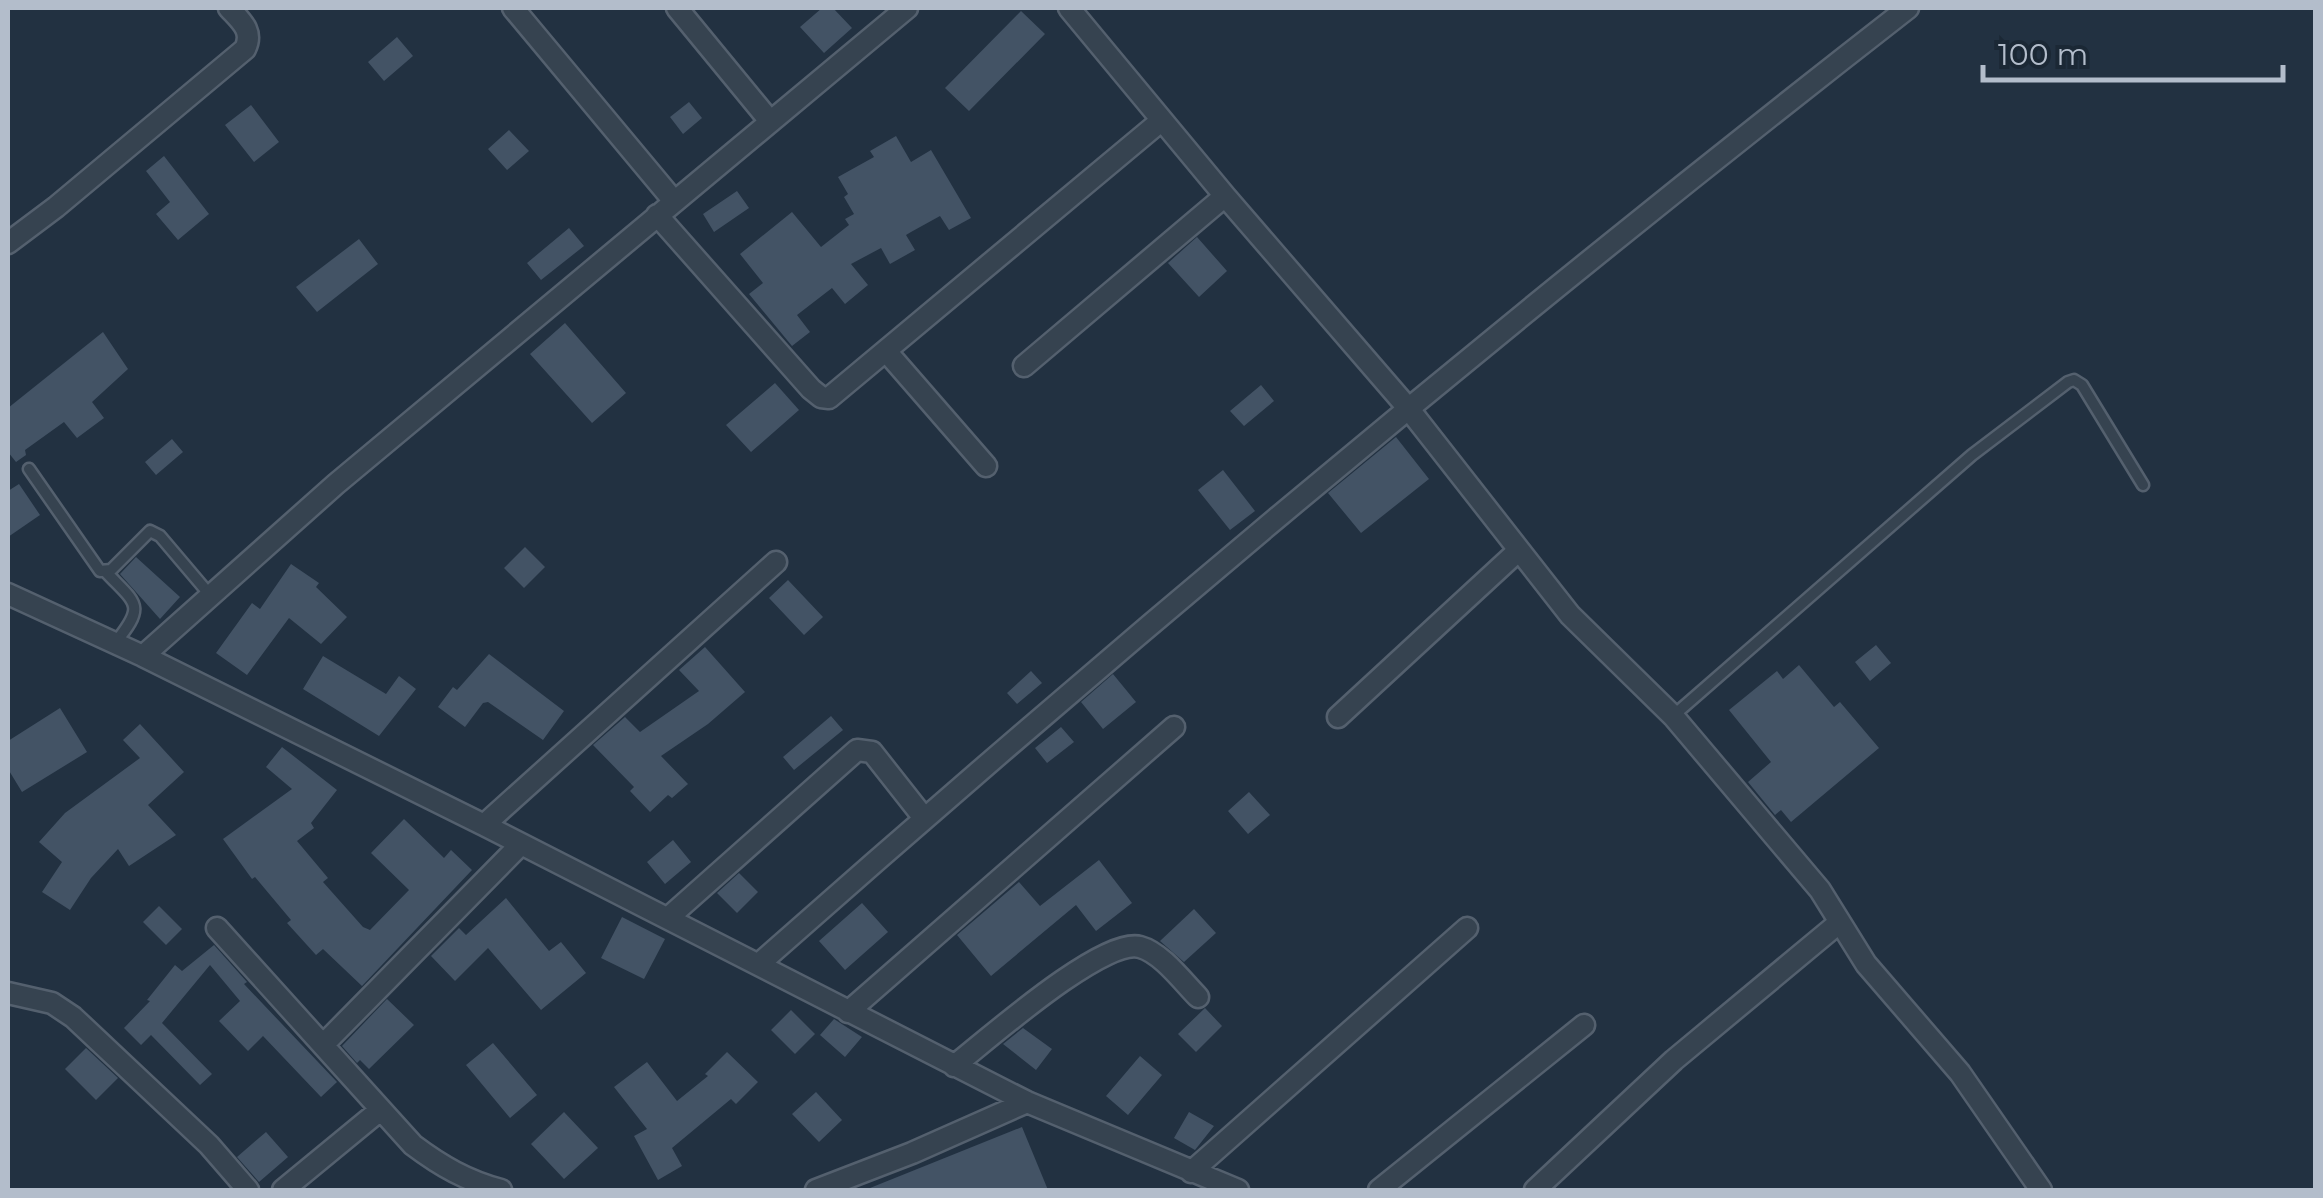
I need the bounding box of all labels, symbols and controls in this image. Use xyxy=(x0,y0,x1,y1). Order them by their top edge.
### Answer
scale bar xyxy=(1983,20,2283,82)
text: 100 m xyxy=(1998,36,2088,73)

